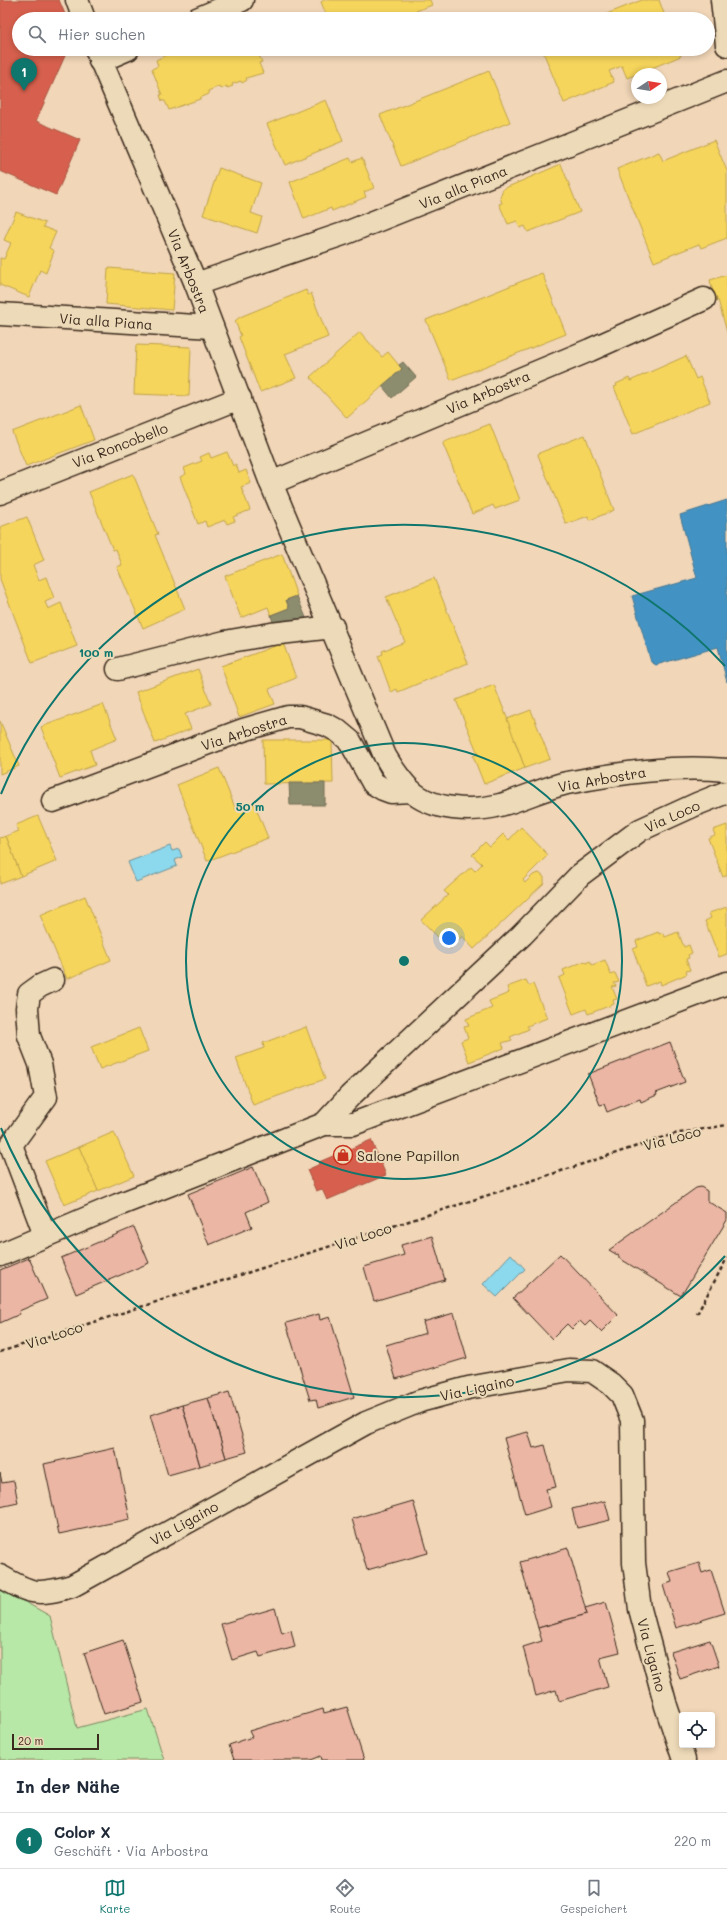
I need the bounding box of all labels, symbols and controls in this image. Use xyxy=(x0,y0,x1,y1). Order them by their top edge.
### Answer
search box xyxy=(12,12,715,56)
icon: search xyxy=(26,23,48,45)
text: Hier suchen xyxy=(58,24,145,44)
pin: 1 xyxy=(11,58,37,91)
north arrow xyxy=(631,68,667,104)
street label: Via alla Piana xyxy=(416,161,510,213)
street label: Via Arbostra xyxy=(163,226,215,316)
street label: Via alla Piana xyxy=(59,308,153,334)
street label: Via Arbostra xyxy=(443,366,533,418)
street label: Via Roncobello xyxy=(69,418,171,472)
text: 100 m xyxy=(79,644,113,660)
street label: Via Arbostra xyxy=(199,709,289,755)
street label: Via Arbostra xyxy=(556,762,648,796)
street label: Via Loco xyxy=(641,795,703,837)
text: 50 m xyxy=(236,798,264,814)
your location xyxy=(439,928,459,948)
centre of rings xyxy=(397,954,411,968)
street label: Via Loco xyxy=(641,1121,703,1155)
shop icon: Salone Papillon xyxy=(332,1144,354,1166)
place label: Salone Papillon xyxy=(357,1146,460,1165)
street label: Via Loco xyxy=(332,1218,394,1254)
street label: Via Loco xyxy=(23,1317,85,1353)
street label: Via Ligaino xyxy=(438,1371,516,1405)
street label: Via Ligaino xyxy=(146,1496,222,1550)
street label: Via Ligaino xyxy=(633,1616,671,1694)
map controls xyxy=(679,1712,715,1748)
button: locate xyxy=(679,1712,715,1748)
scale bar xyxy=(12,1732,99,1751)
text: 20 m xyxy=(18,1733,43,1748)
text: In der Nähe xyxy=(16,1775,120,1797)
text: Color X xyxy=(54,1822,111,1842)
text: 1 xyxy=(26,1832,32,1849)
text: 220 m xyxy=(674,1832,711,1849)
text: Geschäft · Via Arbostra xyxy=(54,1842,209,1859)
tab: Karte xyxy=(100,1877,130,1916)
tab: Route xyxy=(330,1877,361,1916)
tab: Gespeichert xyxy=(560,1877,627,1916)

